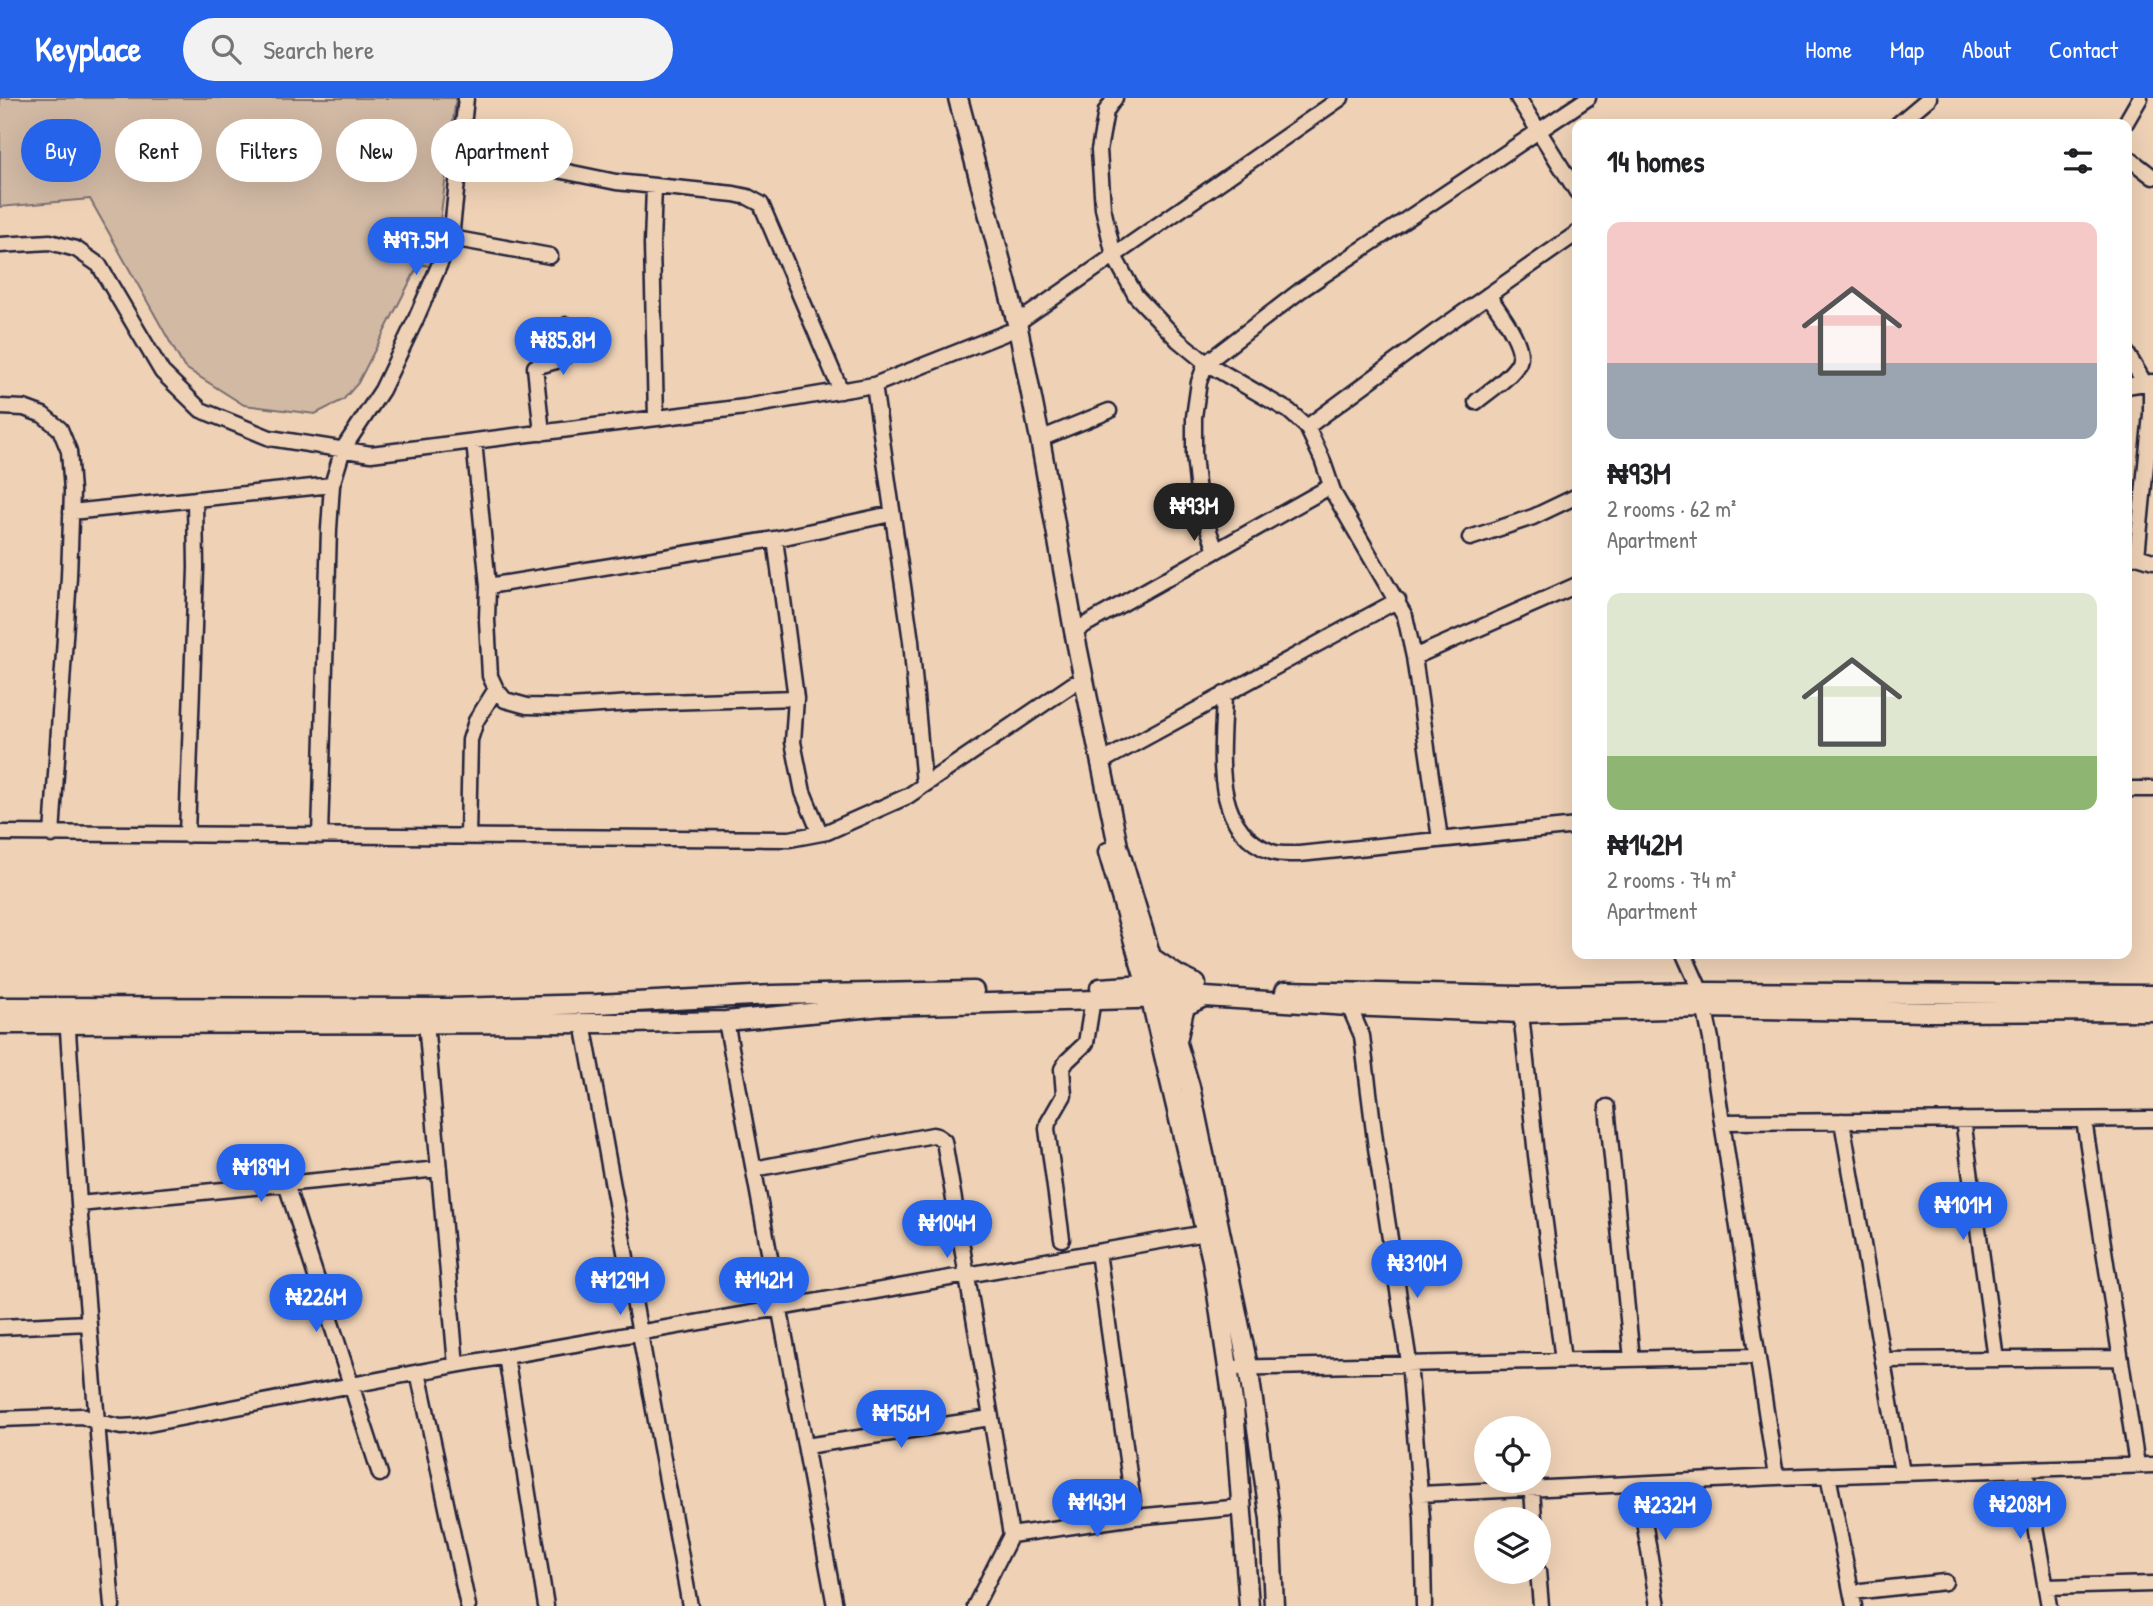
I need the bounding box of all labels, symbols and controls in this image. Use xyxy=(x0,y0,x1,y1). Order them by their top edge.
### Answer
search box xyxy=(183,18,673,81)
text: Keyplace xyxy=(35,27,141,71)
icon: search xyxy=(207,30,245,68)
text: Search here xyxy=(263,32,374,67)
text: Home xyxy=(1805,33,1852,65)
text: Map xyxy=(1890,33,1924,65)
text: About xyxy=(1962,33,2011,65)
text: Contact xyxy=(2049,33,2118,65)
chip: Buy xyxy=(21,119,101,182)
chip: Rent xyxy=(115,119,202,182)
chip: Filters xyxy=(216,119,322,182)
chip: New xyxy=(336,119,417,182)
chip: Apartment xyxy=(431,119,573,182)
text: 14 homes xyxy=(1607,141,1705,181)
icon: filters xyxy=(2059,142,2097,180)
pin: ₦97.5M xyxy=(359,218,473,277)
text: ₦97.5M xyxy=(384,224,448,255)
icon: home xyxy=(1789,268,1915,394)
pin: ₦85.8M xyxy=(506,317,620,377)
text: ₦85.8M xyxy=(531,324,595,355)
text: ₦93M xyxy=(1607,453,1671,493)
pin: ₦93M xyxy=(1153,484,1235,543)
text: ₦93M xyxy=(1169,490,1219,521)
text: 2 rooms · 62 m² xyxy=(1607,493,1736,524)
text: Apartment xyxy=(1607,524,1697,555)
icon: home xyxy=(1789,639,1915,765)
text: ₦142M xyxy=(1607,824,1683,864)
text: 2 rooms · 74 m² xyxy=(1607,864,1736,895)
text: Apartment xyxy=(1607,895,1697,926)
pin: ₦189M xyxy=(212,1144,310,1204)
text: ₦189M xyxy=(232,1151,290,1182)
pin: ₦101M xyxy=(1914,1182,2012,1242)
text: ₦101M xyxy=(1934,1189,1992,1220)
pin: ₦104M xyxy=(898,1200,996,1260)
text: ₦104M xyxy=(918,1207,976,1238)
pin: ₦310M xyxy=(1368,1240,1466,1300)
text: ₦310M xyxy=(1387,1247,1447,1278)
pin: ₦129M xyxy=(571,1258,669,1317)
pin: ₦142M xyxy=(715,1258,813,1317)
text: ₦129M xyxy=(591,1264,649,1295)
text: ₦142M xyxy=(735,1264,793,1295)
pin: ₦226M xyxy=(267,1274,365,1334)
text: ₦226M xyxy=(286,1281,347,1312)
pin: ₦156M xyxy=(852,1390,950,1450)
text: ₦156M xyxy=(872,1397,930,1428)
map controls xyxy=(1474,1416,1551,1584)
button: locate xyxy=(1474,1416,1551,1493)
pin: ₦143M xyxy=(1048,1480,1146,1539)
pin: ₦232M xyxy=(1616,1482,1714,1542)
pin: ₦208M xyxy=(1971,1482,2069,1541)
text: ₦143M xyxy=(1068,1486,1126,1517)
text: ₦208M xyxy=(1989,1488,2051,1519)
text: ₦232M xyxy=(1634,1489,1696,1520)
button: layers xyxy=(1474,1507,1551,1584)

